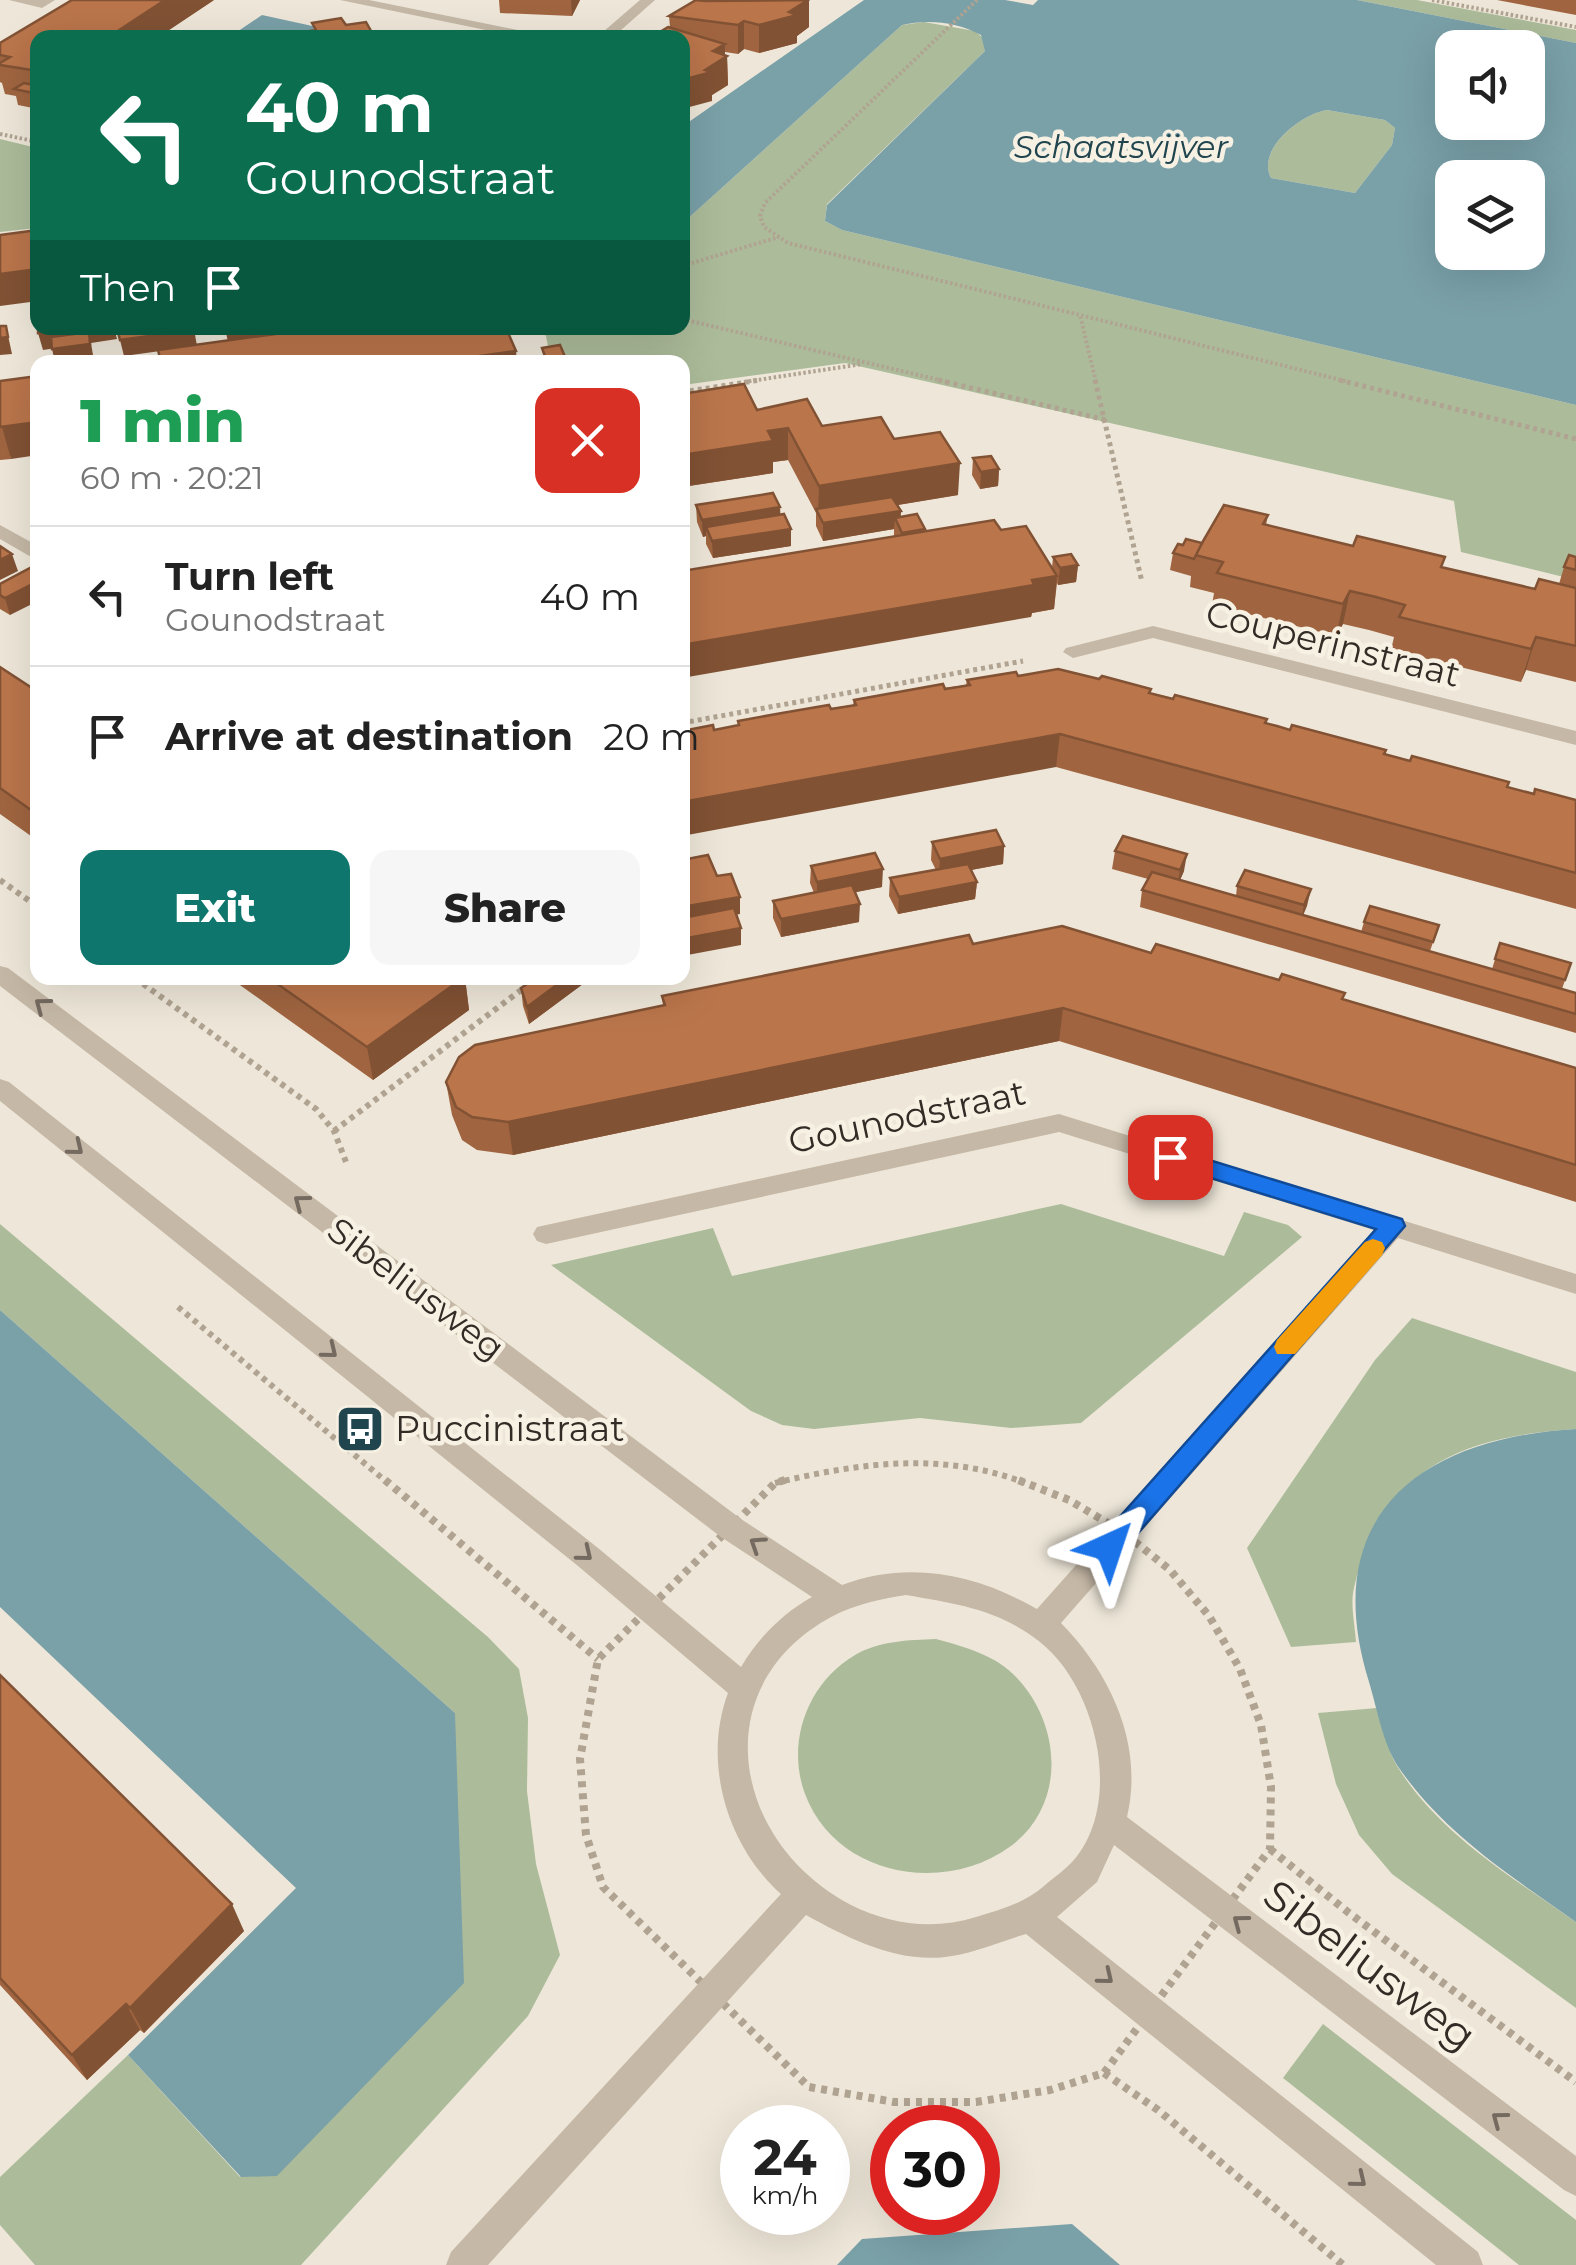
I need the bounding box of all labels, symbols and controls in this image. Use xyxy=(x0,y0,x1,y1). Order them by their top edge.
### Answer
map controls xyxy=(1435,30,1545,270)
button: sound xyxy=(1435,30,1545,140)
text: 40 m xyxy=(245,64,434,150)
icon: left xyxy=(80,70,210,200)
water label: Schaatsvijver xyxy=(1014,127,1229,166)
text: Gounodstraat xyxy=(245,150,555,205)
button: layers xyxy=(1435,160,1545,270)
icon: arrive xyxy=(196,260,251,315)
text: Then xyxy=(80,264,176,311)
text: 1 min xyxy=(80,384,245,457)
button: close xyxy=(535,388,640,493)
text: 60 m · 20:21 xyxy=(80,458,264,497)
text: Turn left xyxy=(165,553,334,600)
icon: left xyxy=(80,569,135,624)
text: 40 m xyxy=(539,573,640,620)
street label: Couperinstraat xyxy=(1201,591,1465,696)
text: Gounodstraat xyxy=(165,600,386,639)
icon: arrive xyxy=(80,709,135,764)
text: Arrive at destination xyxy=(165,713,573,760)
text: 20 m xyxy=(603,713,700,760)
button: Exit xyxy=(80,850,350,965)
button: Share xyxy=(370,850,640,965)
one-way arrow xyxy=(35,1000,53,1017)
street label: Gounodstraat xyxy=(784,1070,1029,1163)
pin xyxy=(1128,1115,1213,1200)
icon: arrive xyxy=(1143,1130,1198,1185)
one-way arrow xyxy=(65,1137,83,1154)
one-way arrow xyxy=(294,1196,312,1213)
street label: Sibeliusweg xyxy=(319,1208,513,1369)
one-way arrow xyxy=(319,1339,337,1357)
bus stop icon: Puccinistraat xyxy=(334,1403,386,1455)
place label: Puccinistraat xyxy=(395,1407,624,1450)
position arrow xyxy=(1057,1495,1161,1599)
one-way arrow xyxy=(749,1538,767,1557)
one-way arrow xyxy=(573,1542,591,1560)
street label: Sibeliusweg xyxy=(1254,1868,1486,2062)
one-way arrow xyxy=(1233,1916,1251,1933)
one-way arrow xyxy=(1094,1965,1112,1983)
speed limit sign: 30 xyxy=(870,2105,1000,2235)
one-way arrow xyxy=(1492,2113,1510,2131)
text: 24 xyxy=(753,2127,817,2188)
one-way arrow xyxy=(1348,2168,1366,2186)
text: km/h xyxy=(752,2180,818,2210)

